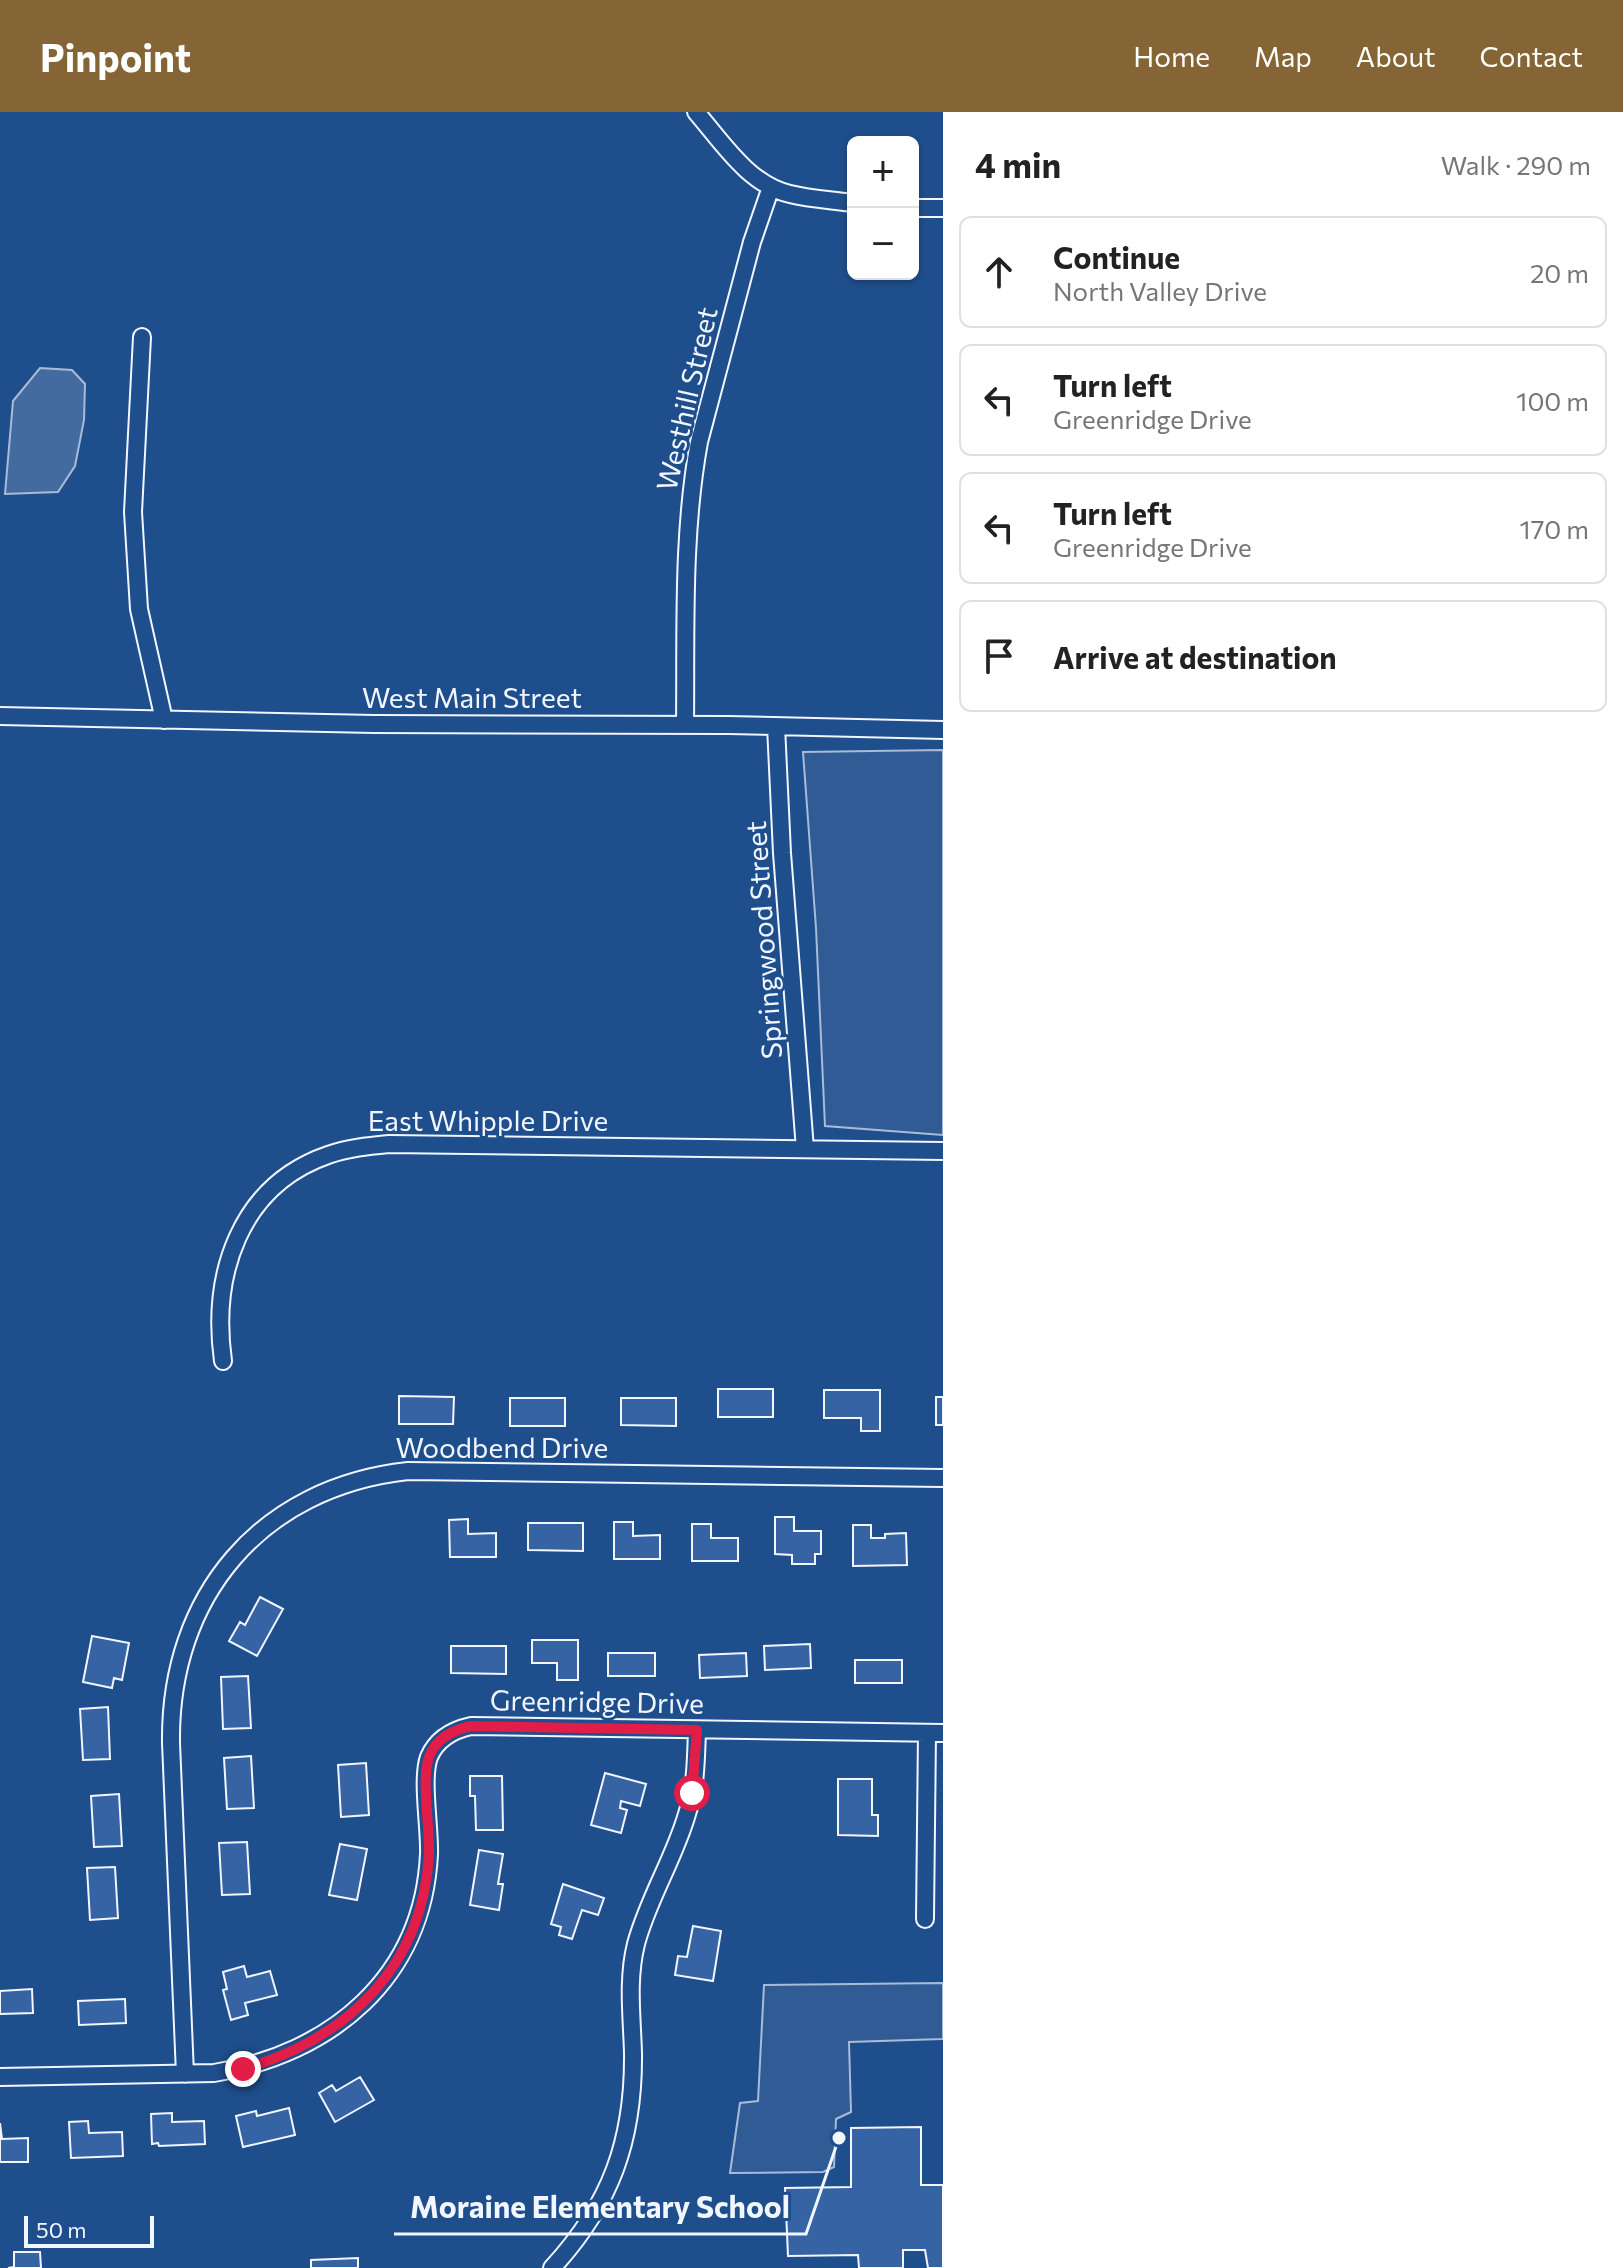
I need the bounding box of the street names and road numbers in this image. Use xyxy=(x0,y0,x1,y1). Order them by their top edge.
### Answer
street label: Westhill Street xyxy=(648,304,724,494)
street label: West Main Street xyxy=(362,680,582,714)
street label: Springwood Street xyxy=(738,820,788,1060)
street label: East Whipple Drive xyxy=(368,1103,608,1137)
street label: Woodbend Drive xyxy=(396,1430,608,1464)
street label: Greenridge Drive xyxy=(490,1682,704,1720)

